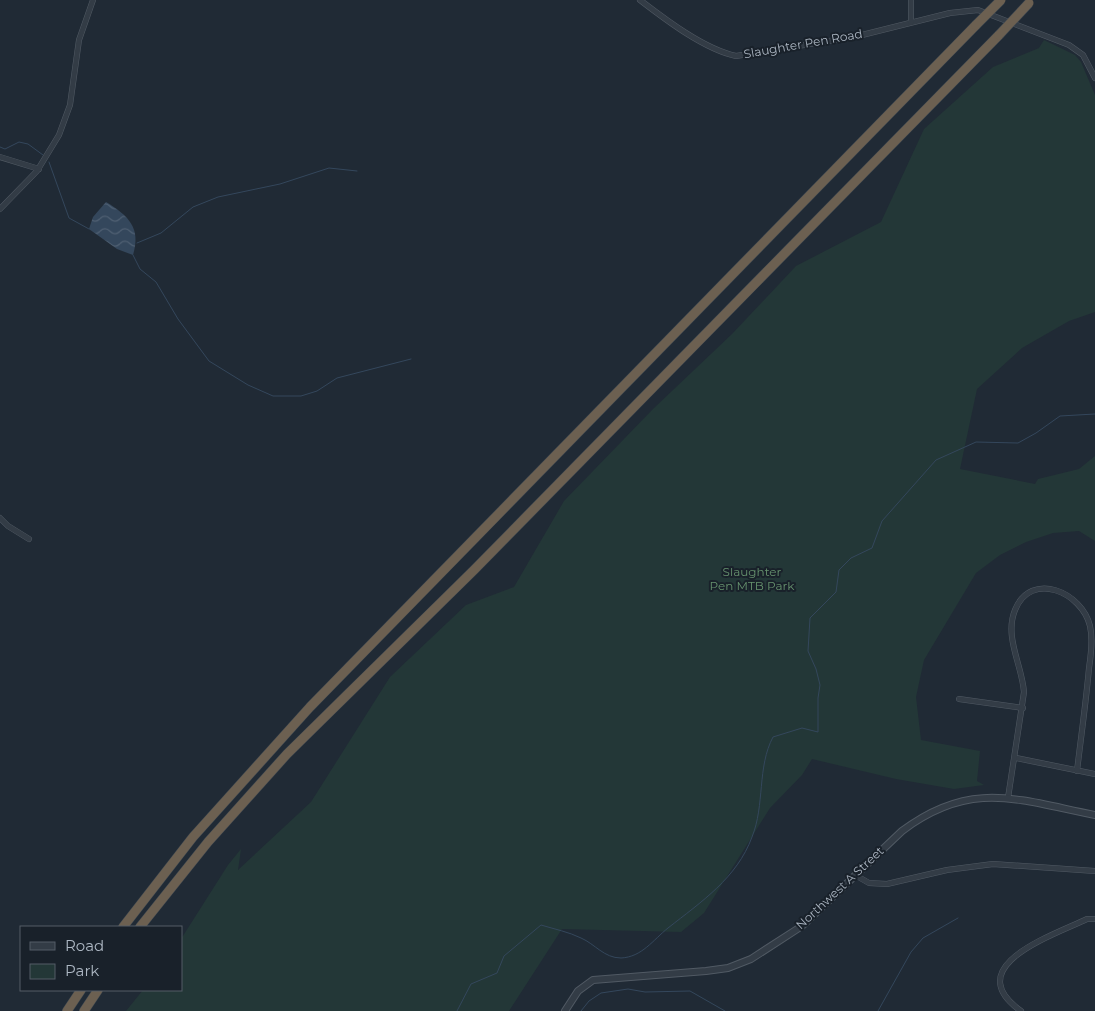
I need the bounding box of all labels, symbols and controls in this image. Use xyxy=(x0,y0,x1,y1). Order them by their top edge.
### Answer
street label: Slaughter Pen Road xyxy=(742,26,863,61)
park label: Slaughter Pen MTB Park xyxy=(710,564,795,593)
street label: Northwest A Street xyxy=(793,843,887,932)
legend xyxy=(20,926,182,991)
text: Road xyxy=(65,936,104,955)
text: Park xyxy=(65,961,99,980)

